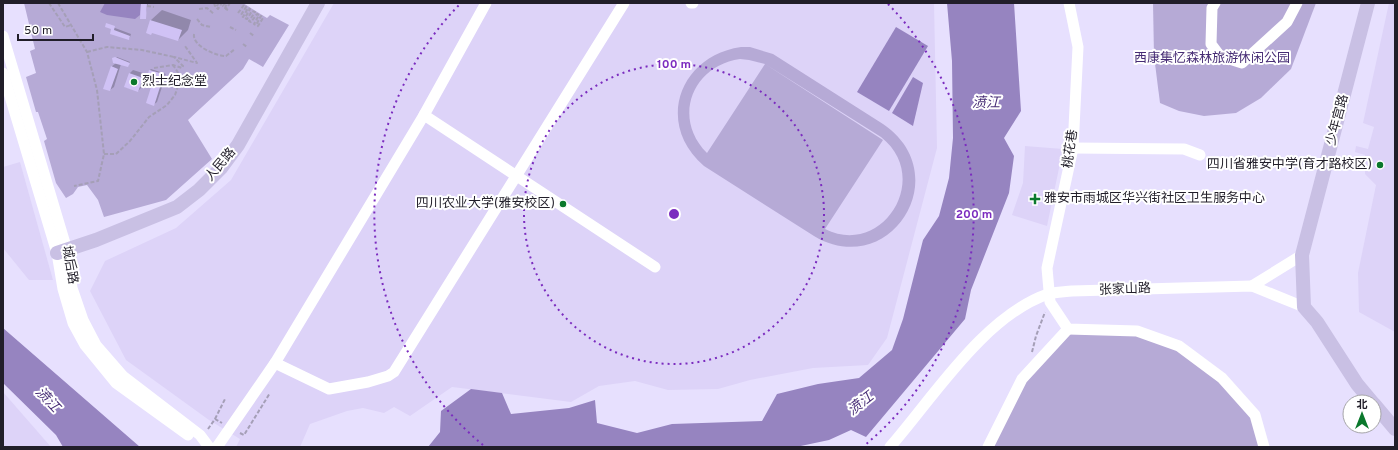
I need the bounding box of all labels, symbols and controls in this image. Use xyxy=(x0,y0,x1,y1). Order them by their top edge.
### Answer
scale bar xyxy=(18,16,93,42)
text: 50 m xyxy=(24,23,52,39)
park label: 西康集忆森林旅游休闲公园 xyxy=(1134,50,1290,67)
text: 100 m xyxy=(657,57,691,73)
place label: 烈士纪念堂 xyxy=(142,74,207,90)
marker: 烈士纪念堂 xyxy=(129,77,139,87)
street label: 少年宫路 xyxy=(1324,93,1352,147)
water label: 𣸣江 xyxy=(972,95,1002,112)
street label: 桃花巷 xyxy=(1060,129,1082,169)
street label: 人民路 xyxy=(202,145,240,185)
place label: 四川省雅安中学(育才路校区) xyxy=(1207,156,1372,173)
marker: 四川省雅安中学(育才路校区) xyxy=(1375,160,1385,170)
place label: 雅安市雨城区华兴街社区卫生服务中心 xyxy=(1044,190,1265,207)
marker: 雅安市雨城区华兴街社区卫生服务中心 xyxy=(1029,193,1041,205)
place label: 四川农业大学(雅安校区) xyxy=(416,195,555,212)
marker: 四川农业大学(雅安校区) xyxy=(558,199,568,209)
centre of rings xyxy=(667,207,681,221)
text: 200 m xyxy=(956,207,992,223)
street label: 城后路 xyxy=(58,244,80,286)
street label: 张家山路 xyxy=(1099,280,1151,299)
water label: 𣸣江 xyxy=(31,384,64,417)
water label: 𣸣江 xyxy=(845,387,879,419)
north arrow xyxy=(1342,394,1382,434)
text: 北 xyxy=(1357,398,1368,412)

